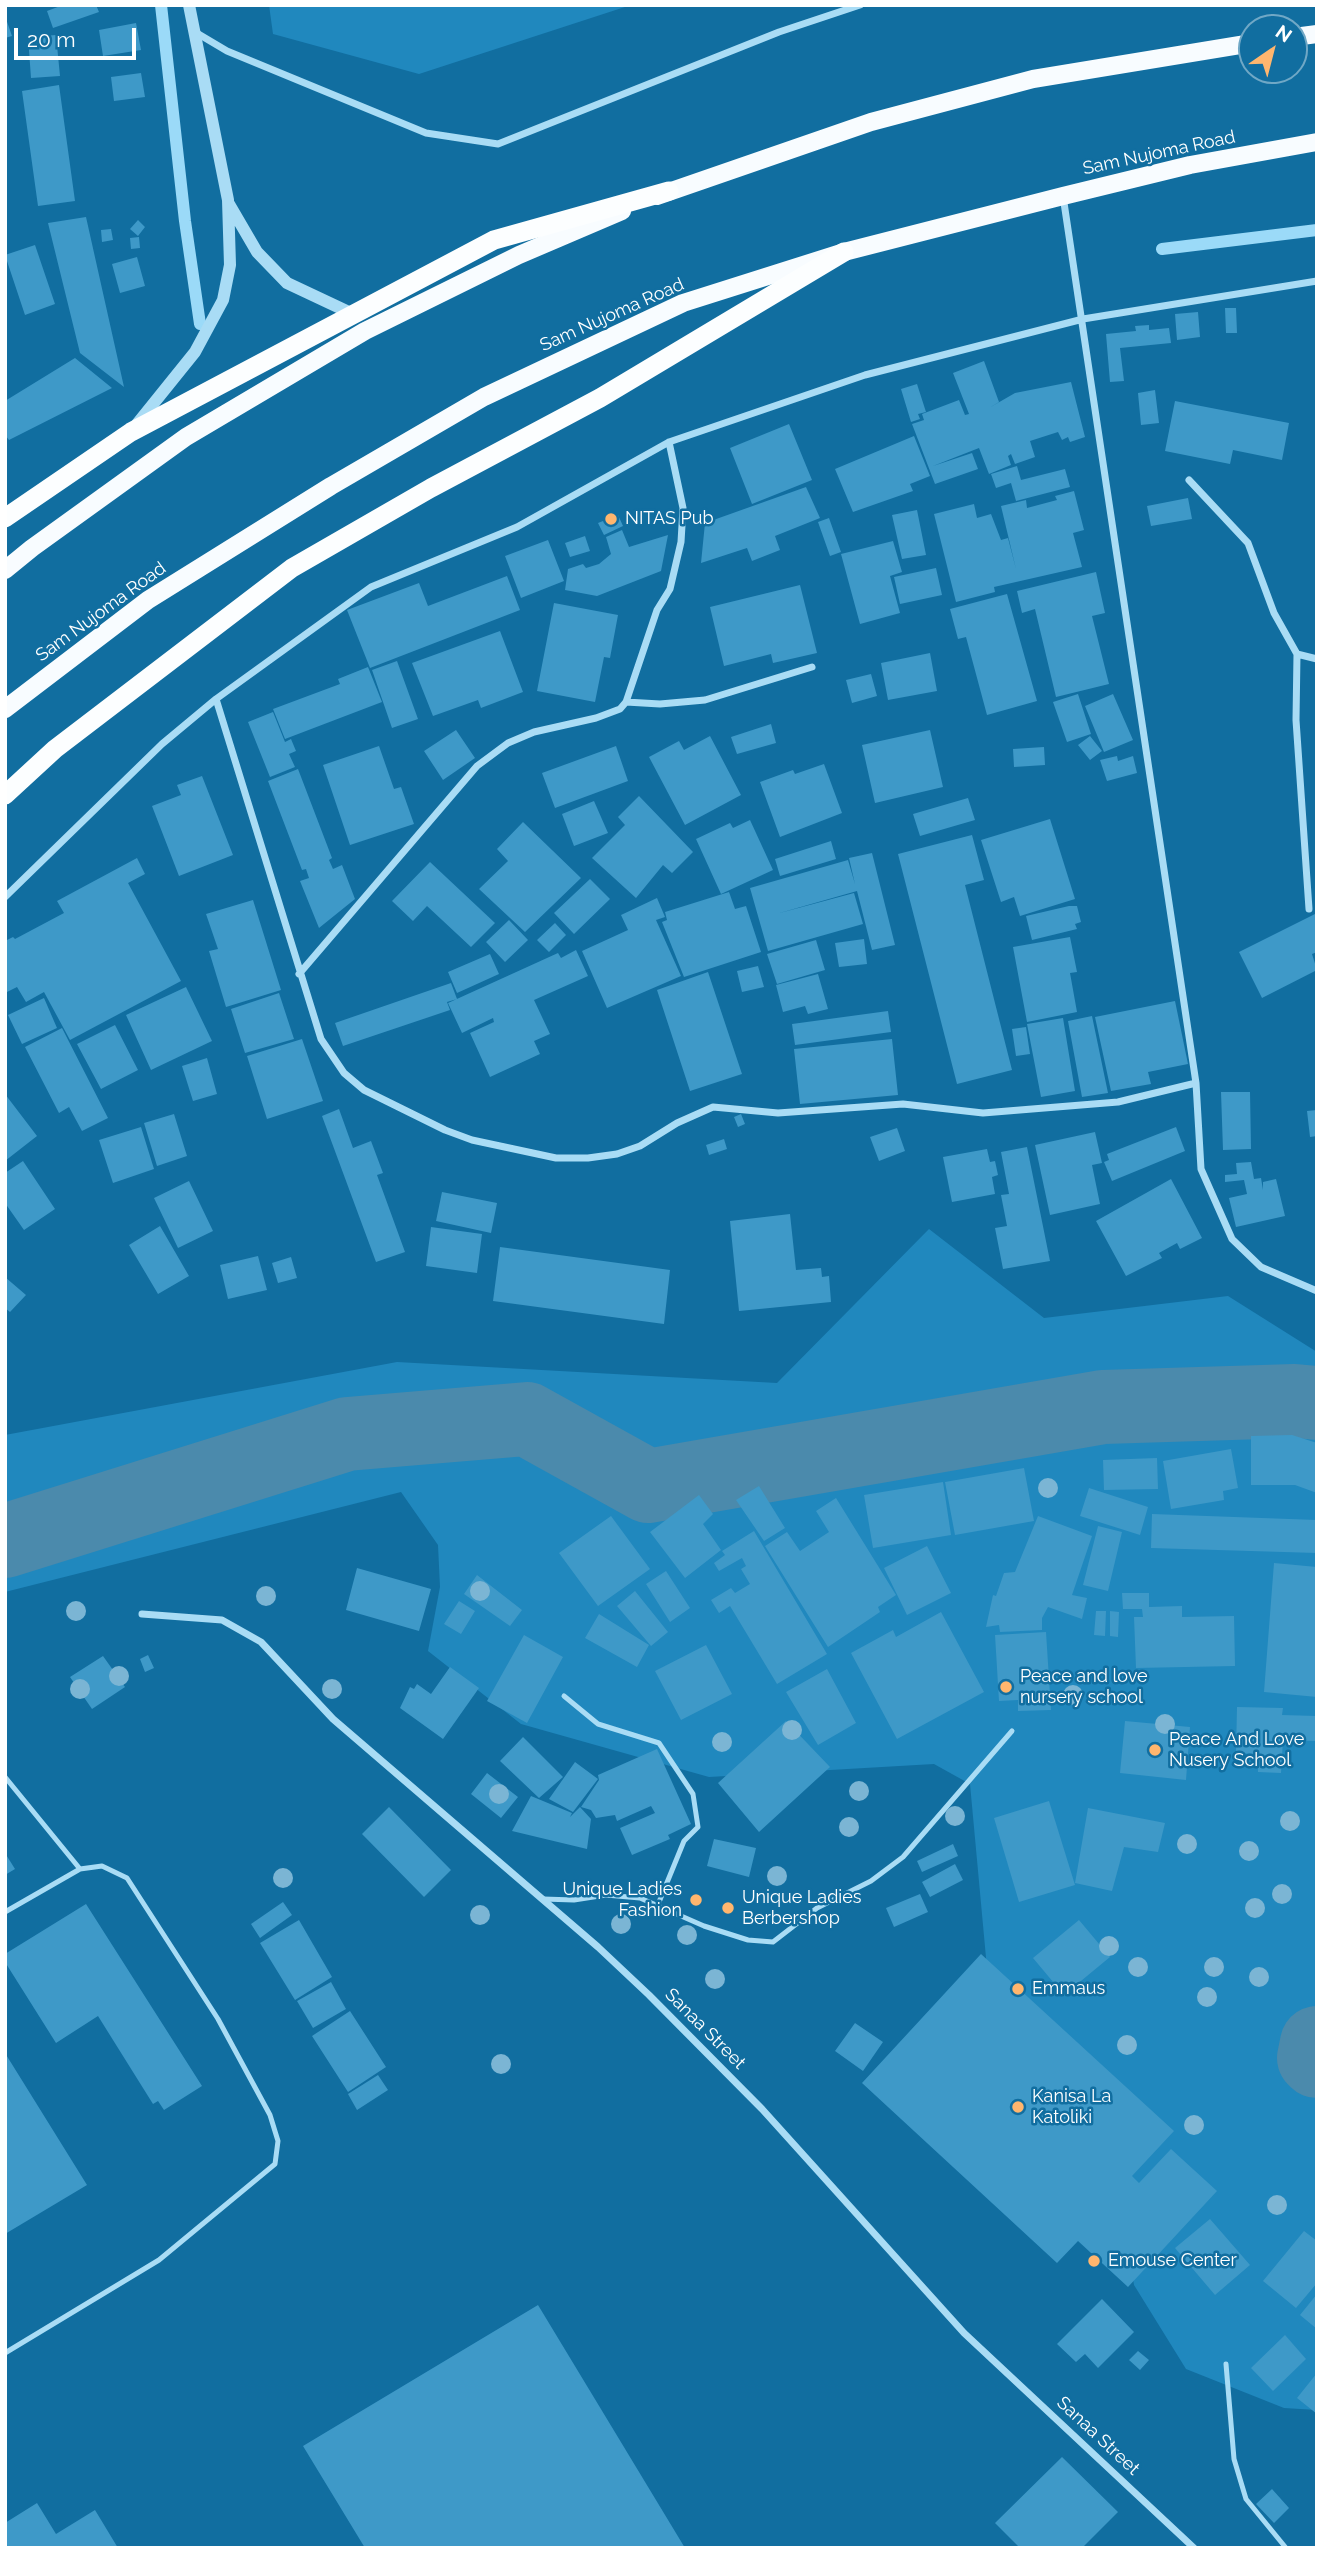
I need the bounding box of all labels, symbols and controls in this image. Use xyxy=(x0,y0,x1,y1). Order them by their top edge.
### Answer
scale bar xyxy=(18,14,140,58)
north arrow xyxy=(1238,14,1308,84)
text: N xyxy=(1272,20,1296,47)
text: 20 m xyxy=(27,27,75,52)
street label: Sam Nujoma Road xyxy=(1081,126,1237,180)
street label: Sam Nujoma Road xyxy=(537,274,687,356)
place label: NITAS Pub xyxy=(625,508,714,530)
marker: NITAS Pub xyxy=(603,511,619,527)
street label: Sam Nujoma Road xyxy=(32,558,170,666)
place label: Peace and love nursery school xyxy=(1020,1666,1148,1708)
marker: Peace and love nursery school xyxy=(998,1679,1014,1695)
place label: Peace And Love Nusery School xyxy=(1169,1729,1304,1772)
marker: Peace And Love Nusery School xyxy=(1147,1742,1163,1758)
place label: Unique Ladies Fashion xyxy=(562,1879,682,1922)
place label: Unique Ladies Berbershop xyxy=(742,1887,862,1930)
marker: Unique Ladies Fashion xyxy=(688,1892,704,1908)
marker: Unique Ladies Berbershop xyxy=(720,1900,736,1916)
place label: Emmaus xyxy=(1032,1978,1105,2000)
marker: Emmaus xyxy=(1010,1981,1026,1997)
street label: Sanaa Street xyxy=(660,1984,750,2074)
place label: Kanisa La Katoliki xyxy=(1032,2086,1111,2128)
marker: Kanisa La Katoliki xyxy=(1010,2099,1026,2115)
place label: Emouse Center xyxy=(1108,2250,1237,2272)
marker: Emouse Center xyxy=(1086,2253,1102,2269)
street label: Sanaa Street xyxy=(1052,2392,1144,2480)

